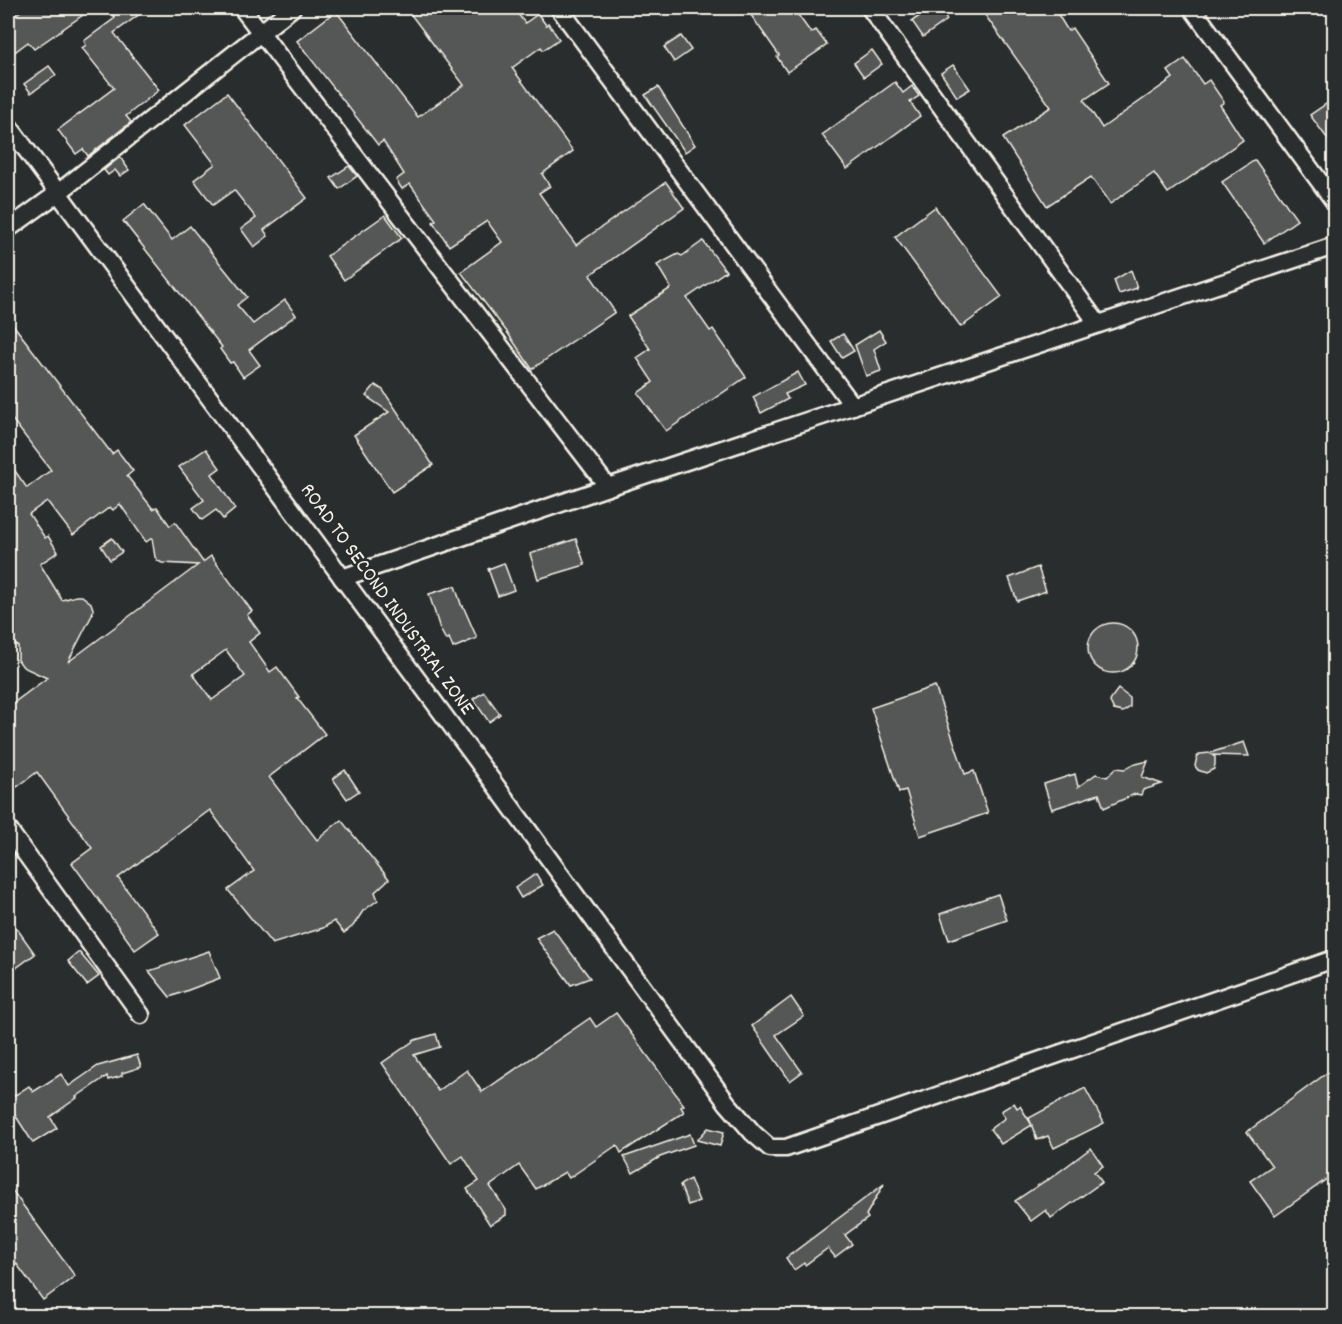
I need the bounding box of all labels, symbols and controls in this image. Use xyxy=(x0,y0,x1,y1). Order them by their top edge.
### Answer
street label: ROAD TO SECOND INDUSTRIAL ZONE xyxy=(292,478,481,723)

